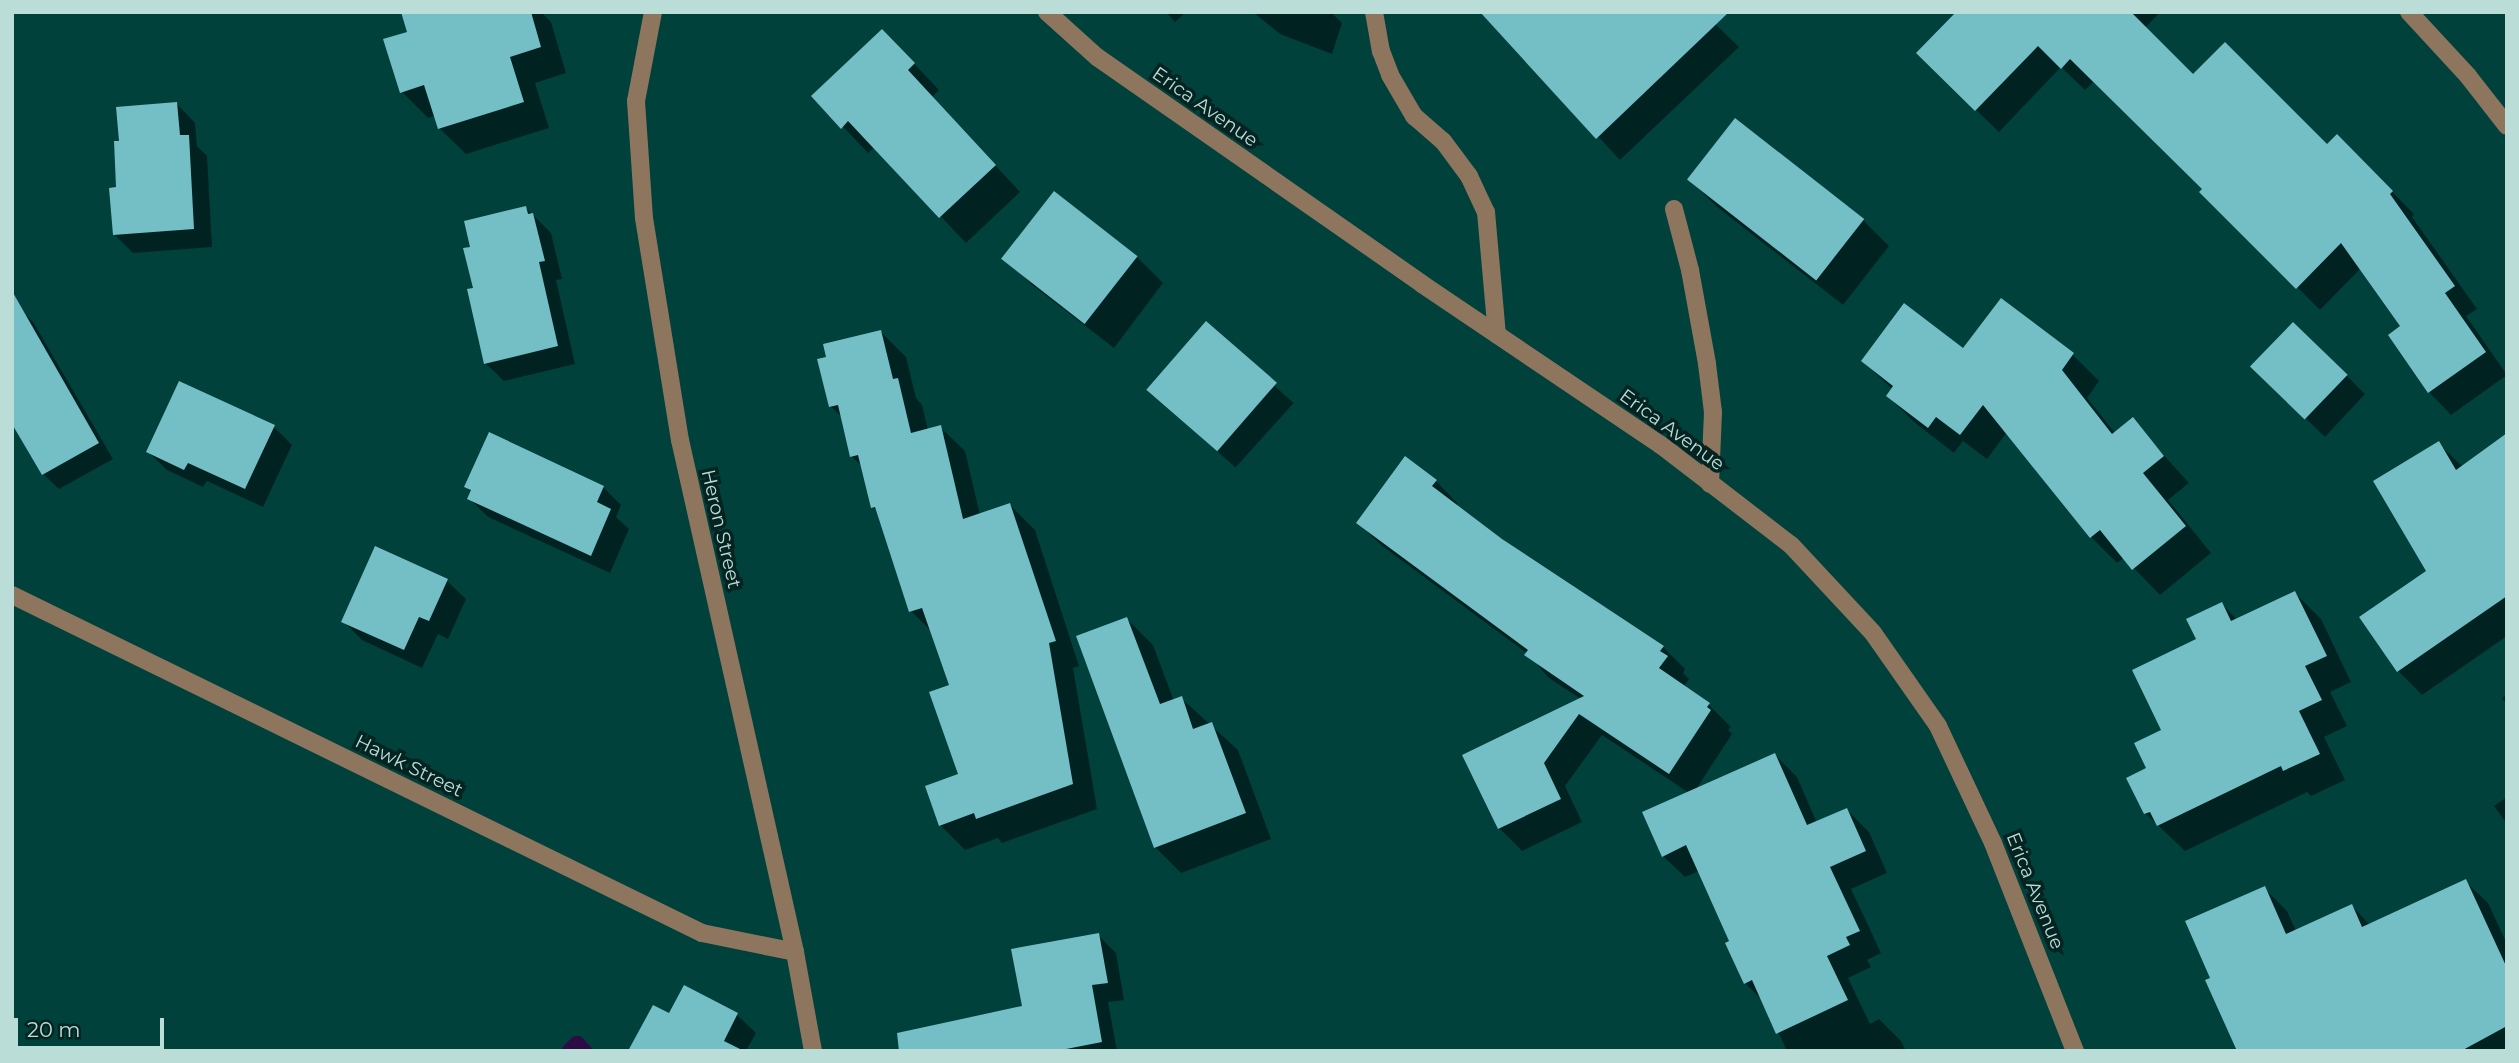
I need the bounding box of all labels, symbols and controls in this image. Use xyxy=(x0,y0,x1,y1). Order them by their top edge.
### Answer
street label: Erica Avenue xyxy=(1148,62,1262,152)
street label: Erica Avenue xyxy=(1615,384,1729,476)
street label: Heron Street xyxy=(696,467,746,591)
street label: Hawk Street xyxy=(351,730,467,802)
street label: Erica Avenue xyxy=(2001,829,2069,953)
scale bar xyxy=(18,1004,168,1048)
text: 20 m xyxy=(27,1017,81,1042)

